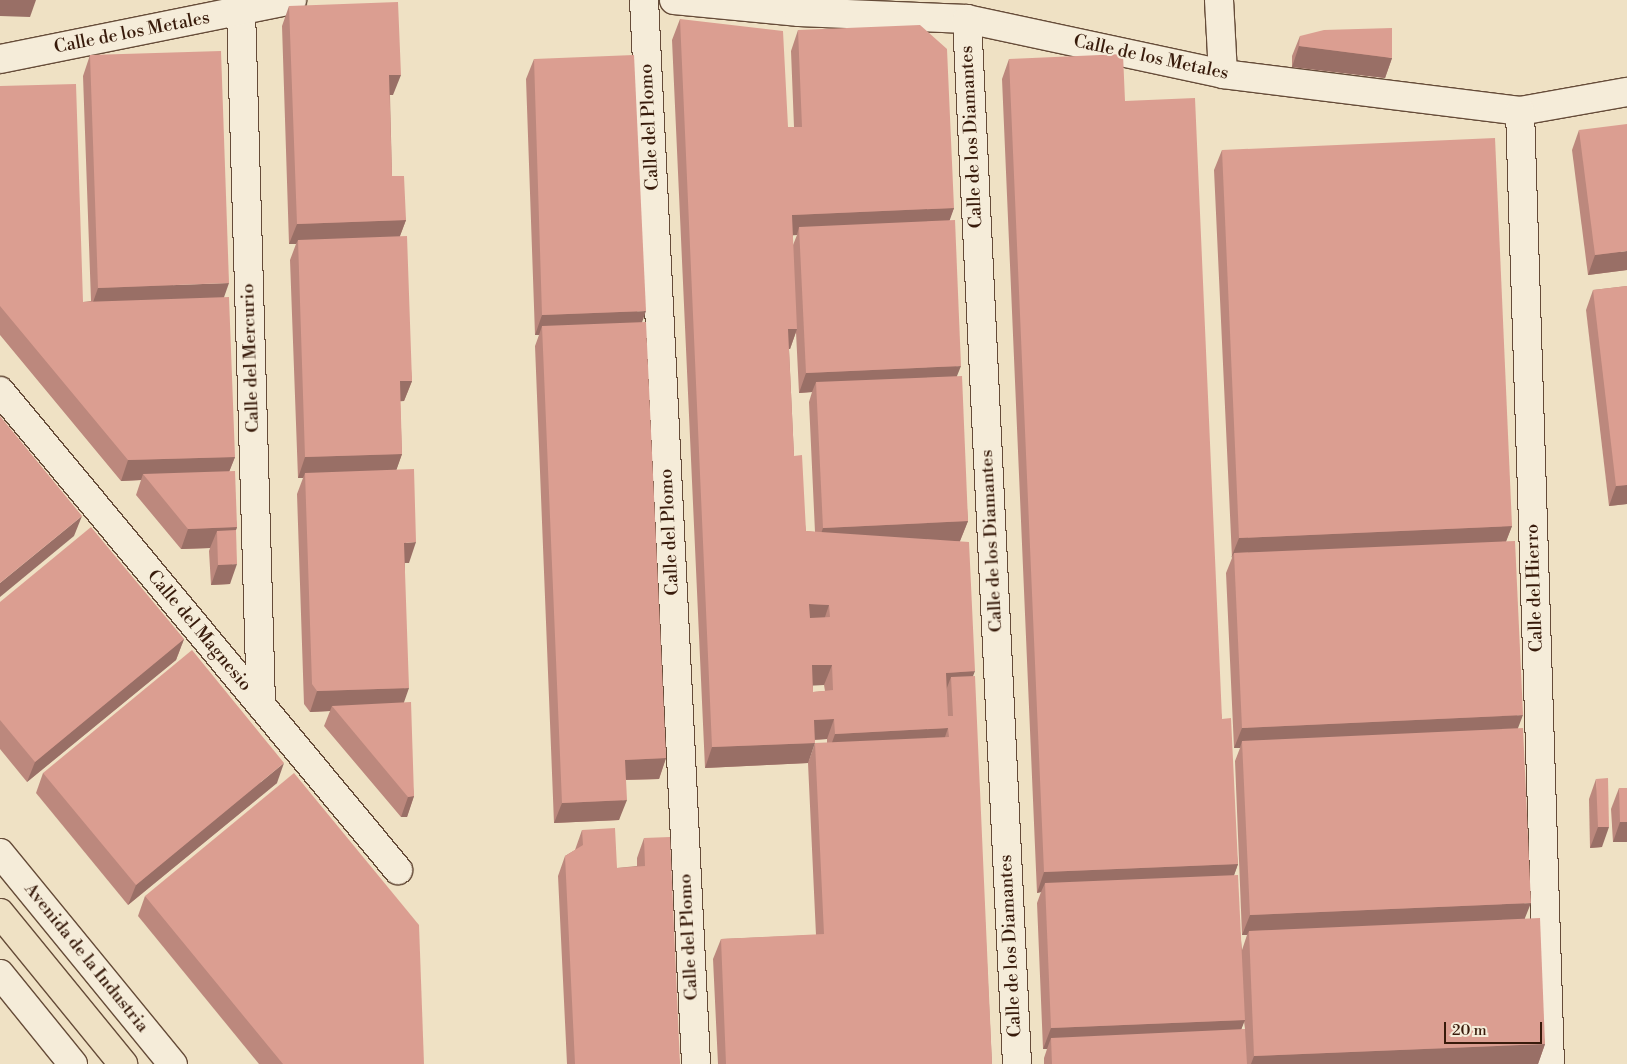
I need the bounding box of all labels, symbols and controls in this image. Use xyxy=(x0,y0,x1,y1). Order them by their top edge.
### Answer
street label: Calle de los Metales xyxy=(52,7,212,59)
street label: Calle de los Metales xyxy=(1071,31,1231,85)
street label: Calle de los Diamantes xyxy=(956,45,988,229)
street label: Calle del Plomo xyxy=(636,63,664,191)
street label: Calle del Mercurio xyxy=(238,283,264,433)
street label: Calle de los Diamantes xyxy=(976,449,1008,633)
street label: Calle del Plomo xyxy=(656,468,684,596)
street label: Calle del Hierro xyxy=(1522,523,1548,653)
street label: Calle del Magnesio xyxy=(142,566,256,696)
street label: Calle de los Diamantes xyxy=(995,854,1027,1038)
street label: Calle del Plomo xyxy=(675,873,703,1001)
street label: Avenida de la Industria xyxy=(19,879,153,1037)
scale bar xyxy=(1447,1012,1544,1044)
text: 20 m xyxy=(1452,1021,1487,1040)

